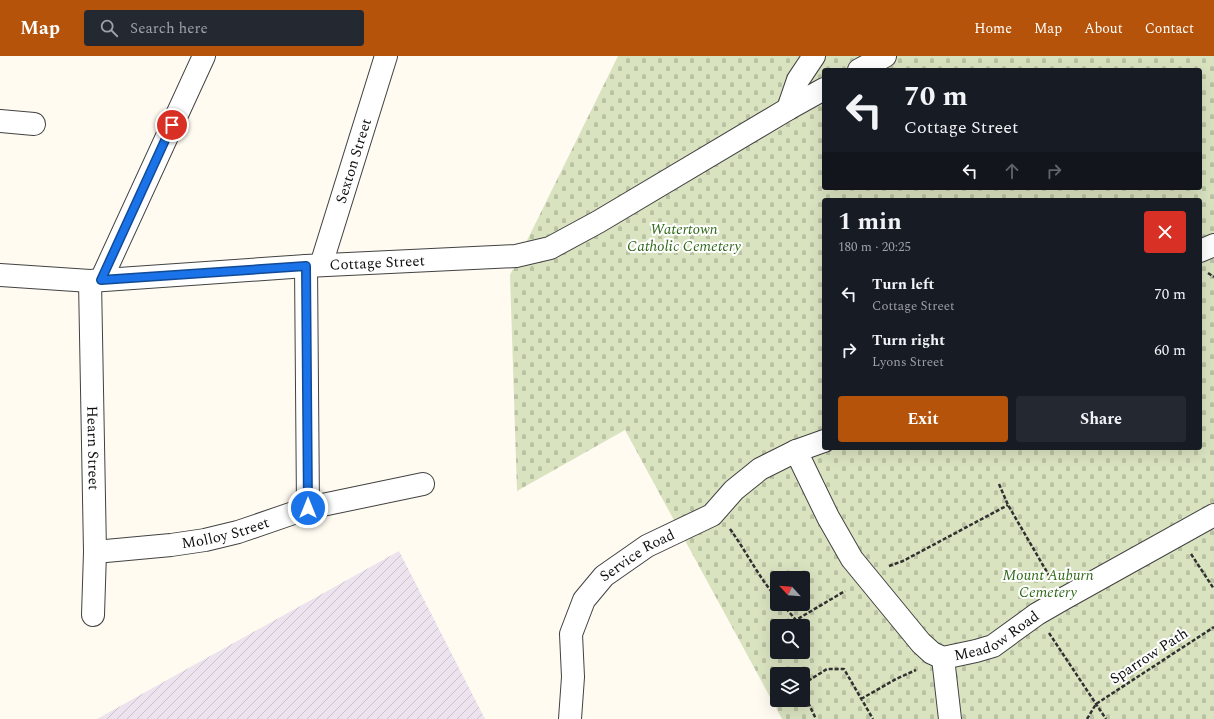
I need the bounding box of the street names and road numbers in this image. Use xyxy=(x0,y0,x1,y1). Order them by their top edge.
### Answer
street label: Sexton Street xyxy=(329,115,377,206)
street label: Cottage Street xyxy=(329,249,425,276)
street label: Hearn Street xyxy=(81,405,105,491)
street label: Molloy Street xyxy=(180,511,272,555)
street label: Service Road xyxy=(595,523,679,587)
street label: Meadow Road xyxy=(952,605,1044,667)
street label: Sparrow Path xyxy=(1105,622,1193,690)

